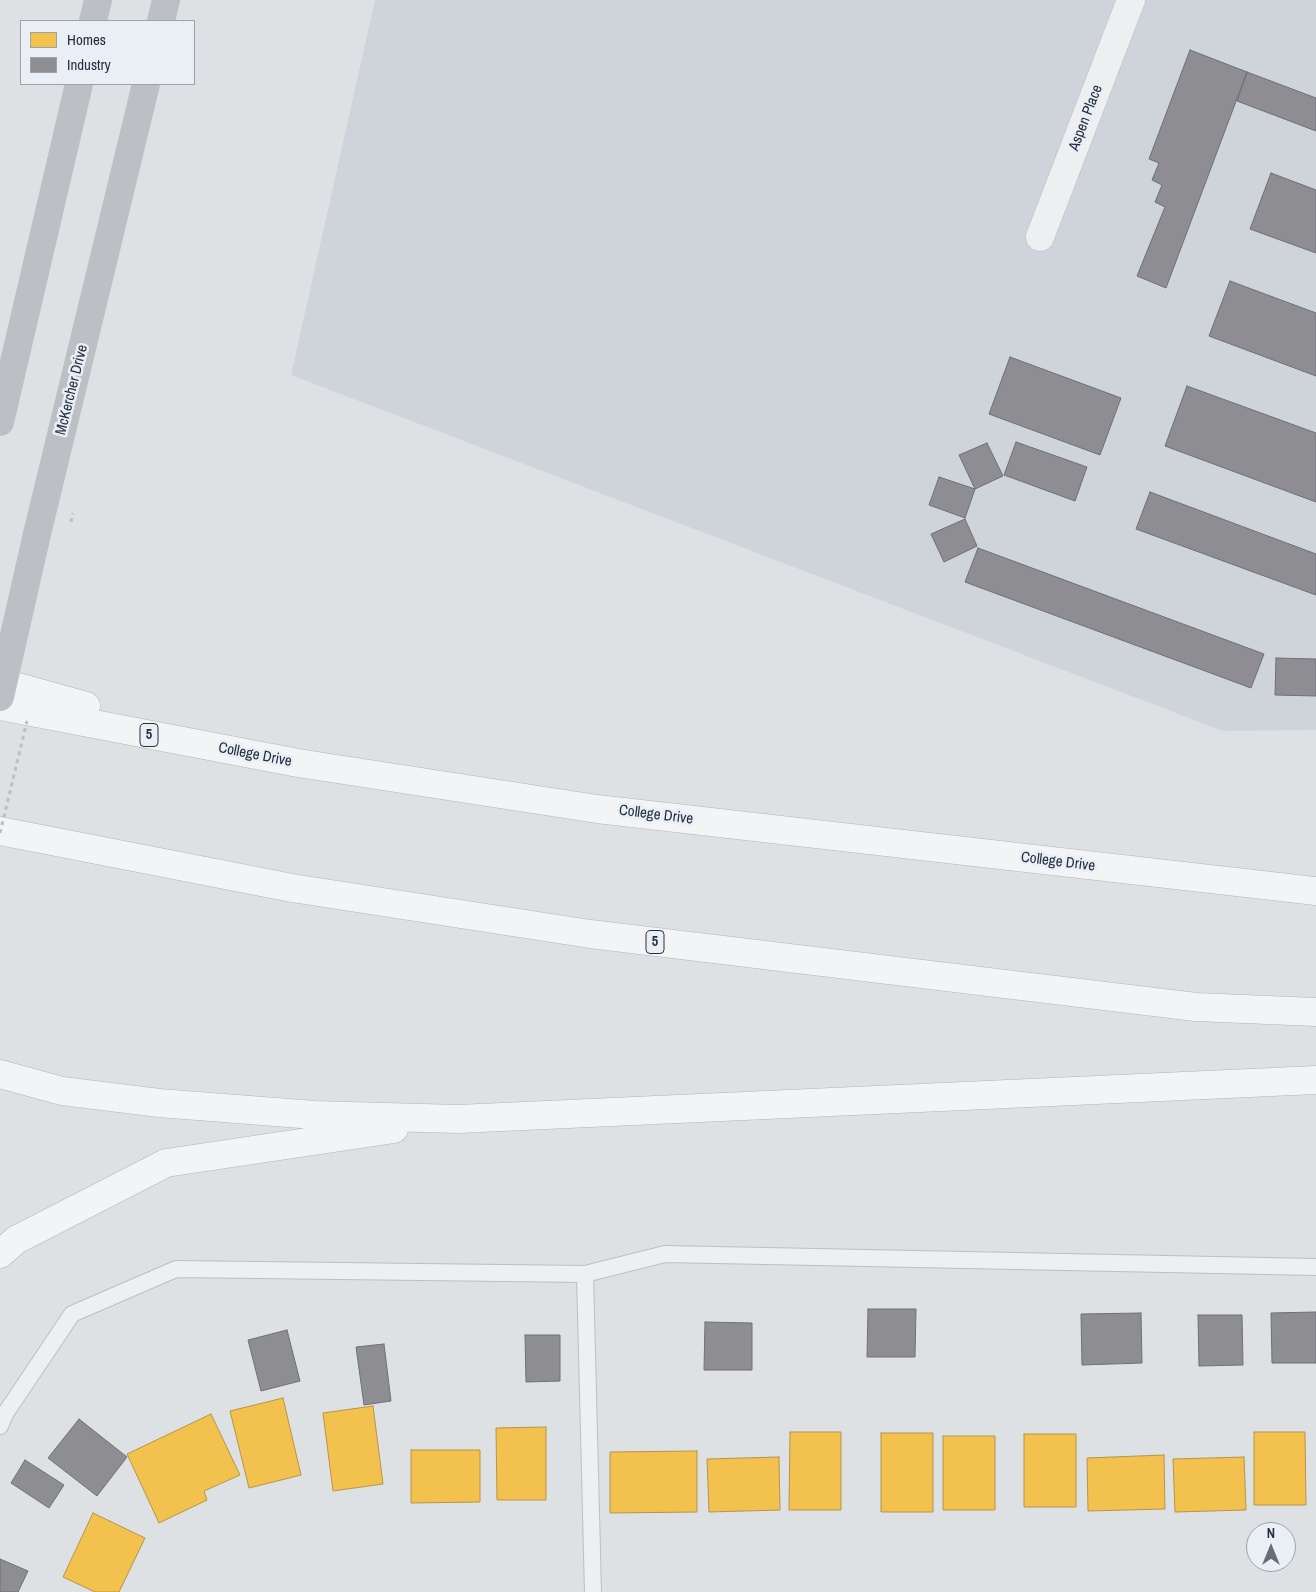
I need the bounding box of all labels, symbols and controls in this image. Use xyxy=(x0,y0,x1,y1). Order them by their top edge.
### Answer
legend xyxy=(20,20,195,85)
text: Homes xyxy=(67,29,106,50)
text: Industry xyxy=(67,54,111,75)
street label: Aspen Place xyxy=(1065,83,1107,153)
street label: McKercher Drive xyxy=(52,343,92,437)
road number: 5 xyxy=(140,724,158,746)
street label: College Drive xyxy=(217,739,293,771)
street label: College Drive xyxy=(618,802,694,828)
street label: College Drive xyxy=(1020,849,1096,875)
road number: 5 xyxy=(646,930,664,954)
north arrow xyxy=(1246,1522,1296,1572)
text: N xyxy=(1267,1524,1275,1542)

